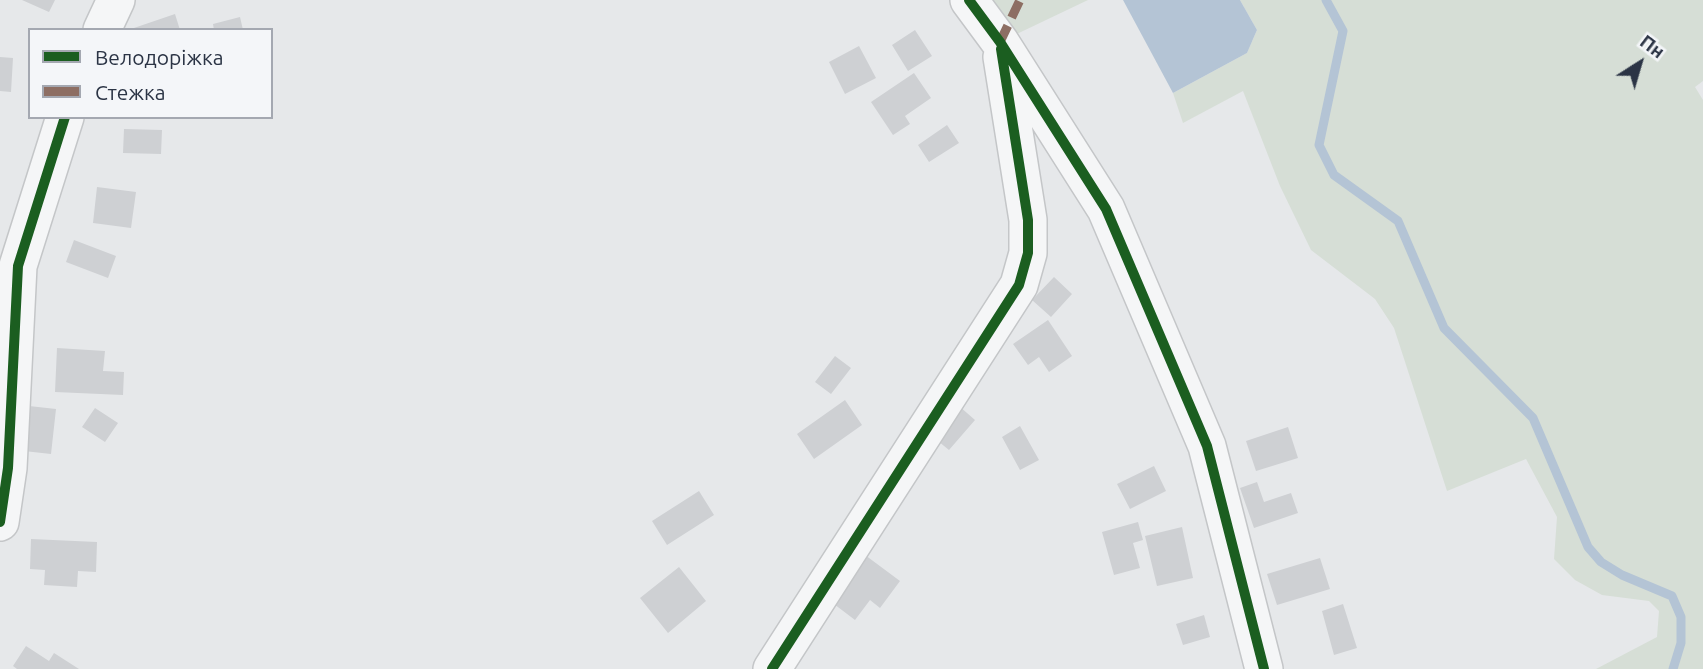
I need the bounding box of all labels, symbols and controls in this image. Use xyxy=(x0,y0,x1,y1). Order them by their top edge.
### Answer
legend xyxy=(28,28,273,119)
north arrow xyxy=(1605,28,1675,98)
text: Пн xyxy=(1636,30,1669,63)
text: Велодоріжка xyxy=(95,45,224,69)
text: Стежка xyxy=(95,80,166,104)

